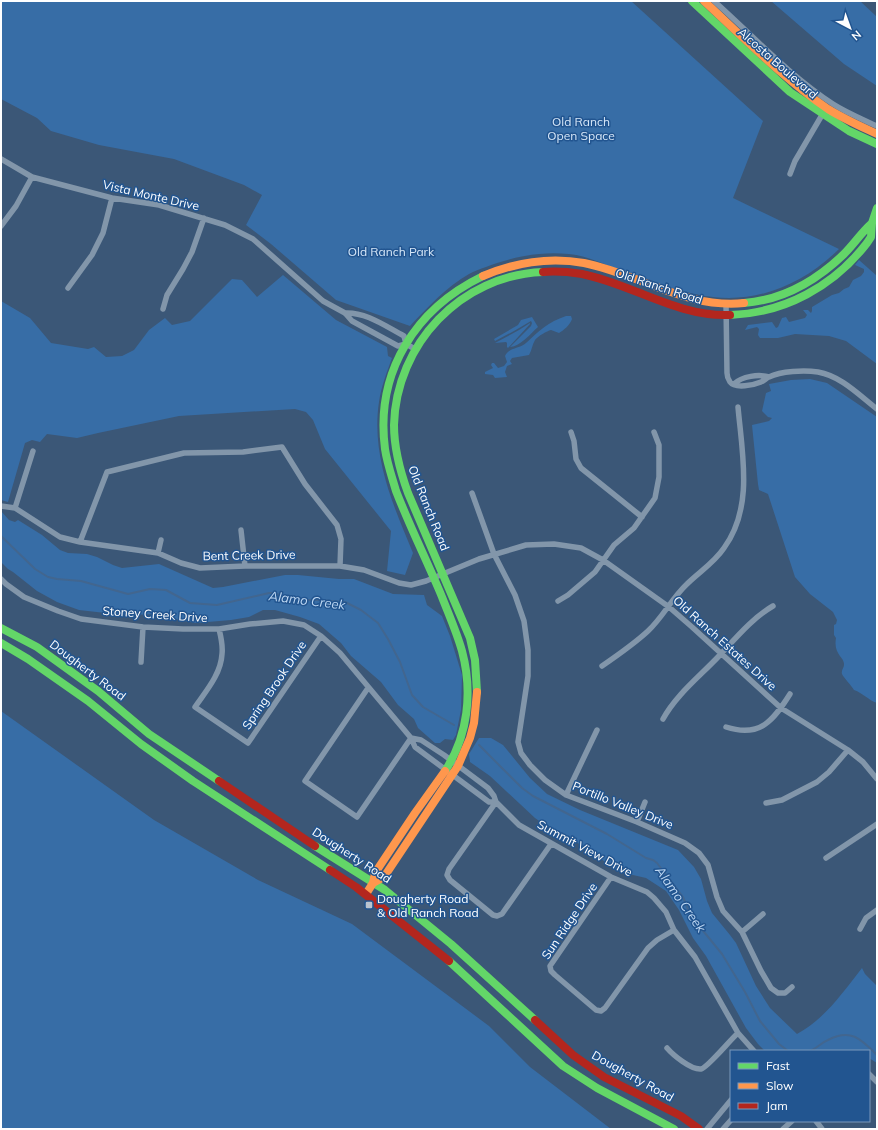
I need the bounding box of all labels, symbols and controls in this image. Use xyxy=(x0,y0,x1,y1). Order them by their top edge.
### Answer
north arrow xyxy=(830,8,870,48)
street label: Alcosta Boulevard xyxy=(735,24,821,102)
text: N xyxy=(849,28,864,44)
park label: Old Ranch Open Space xyxy=(547,114,615,143)
street label: Vista Monte Drive xyxy=(101,177,201,213)
park label: Old Ranch Park xyxy=(348,244,435,259)
street label: Old Ranch Road xyxy=(614,265,704,307)
street label: Old Ranch Road xyxy=(405,463,453,553)
street label: Bent Creek Drive xyxy=(202,547,296,563)
water label: Alamo Creek xyxy=(267,587,347,613)
street label: Old Ranch Estates Drive xyxy=(670,593,780,693)
street label: Stoney Creek Drive xyxy=(102,603,208,625)
street label: Dougherty Road xyxy=(47,637,129,703)
street label: Spring Brook Drive xyxy=(239,638,309,732)
street label: Portillo Valley Drive xyxy=(570,778,676,832)
street label: Summit View Drive xyxy=(535,817,635,879)
street label: Dougherty Road xyxy=(310,824,394,886)
water label: Alamo Creek xyxy=(652,862,710,935)
street label: Sun Ridge Drive xyxy=(538,880,600,962)
place label: Dougherty Road & Old Ranch Road xyxy=(377,891,479,920)
marker: Dougherty Road & Old Ranch Road xyxy=(364,900,374,910)
street label: Dougherty Road xyxy=(589,1047,677,1105)
legend xyxy=(730,1050,870,1122)
text: Fast xyxy=(766,1058,790,1073)
text: Slow xyxy=(766,1078,794,1093)
text: Jam xyxy=(766,1098,788,1113)

